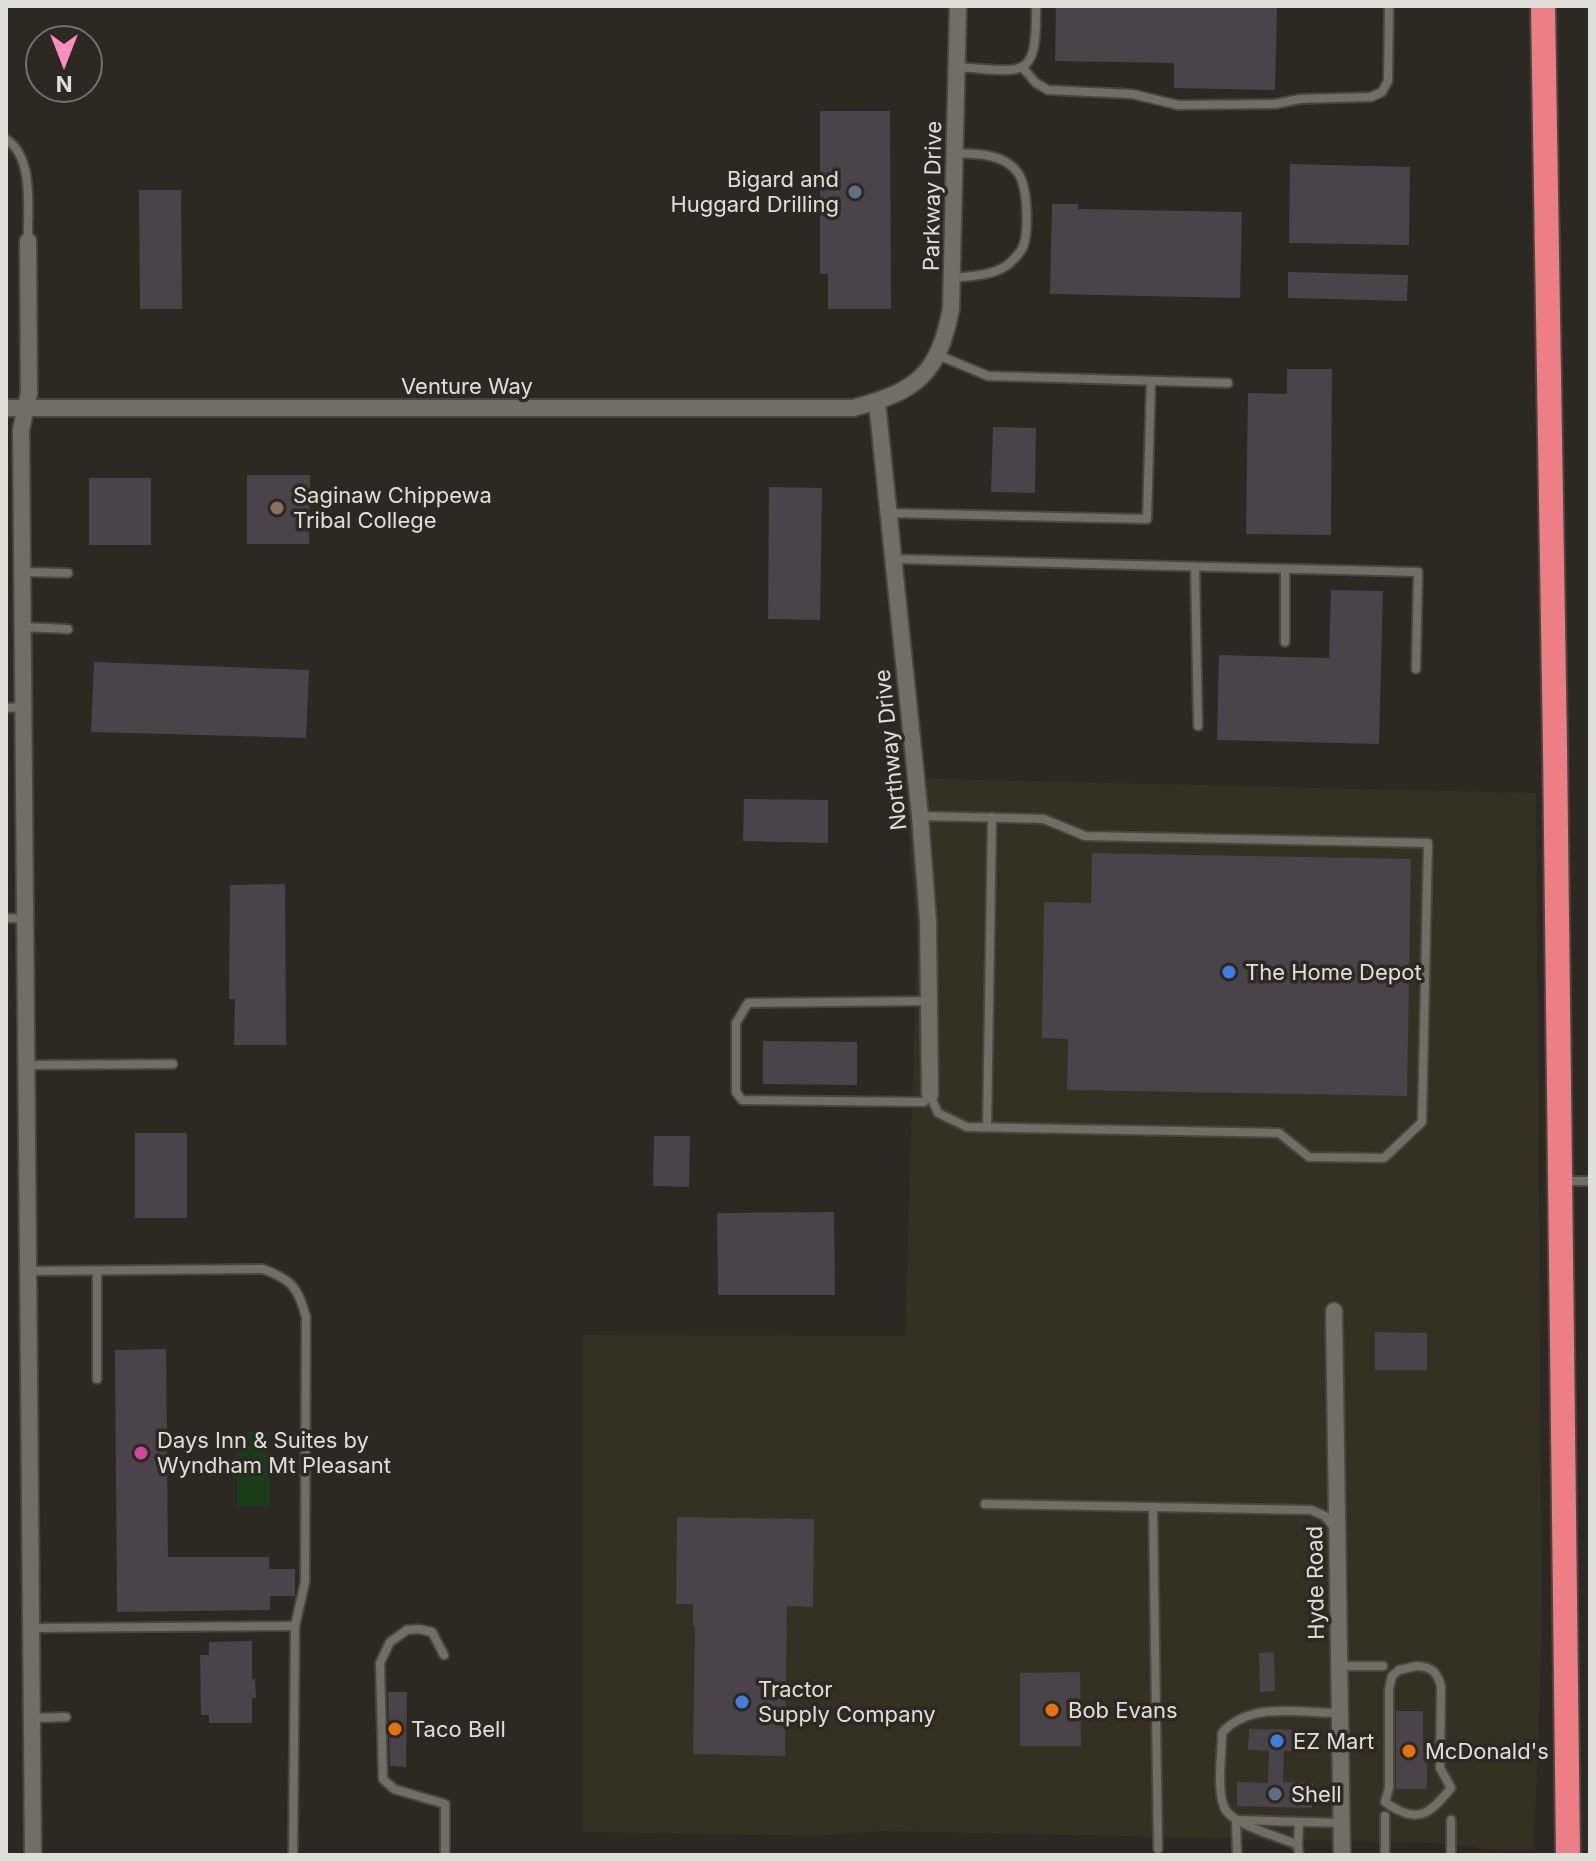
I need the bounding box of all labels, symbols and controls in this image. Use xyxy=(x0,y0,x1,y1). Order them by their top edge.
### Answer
north arrow xyxy=(24,24,104,104)
text: N xyxy=(56,71,72,97)
street label: Parkway Drive xyxy=(918,121,946,271)
place label: Bigard and Huggard Drilling xyxy=(670,166,839,217)
marker: Bigard and Huggard Drilling xyxy=(846,183,864,201)
street label: Venture Way xyxy=(401,373,533,399)
place label: Saginaw Chippewa Tribal College xyxy=(293,482,492,533)
marker: Saginaw Chippewa Tribal College xyxy=(268,499,286,517)
street label: Northway Drive xyxy=(869,668,911,832)
place label: The Home Depot xyxy=(1245,959,1422,985)
marker: The Home Depot xyxy=(1220,963,1238,981)
place label: Days Inn & Suites by Wyndham Mt Pleasant xyxy=(157,1427,391,1478)
marker: Days Inn & Suites by Wyndham Mt Pleasant xyxy=(132,1444,150,1462)
street label: Hyde Road xyxy=(1301,1526,1329,1640)
place label: Tractor Supply Company xyxy=(758,1676,936,1727)
marker: Tractor Supply Company xyxy=(733,1693,751,1711)
place label: Bob Evans xyxy=(1068,1697,1178,1723)
marker: Bob Evans xyxy=(1043,1701,1061,1719)
place label: Taco Bell xyxy=(411,1716,506,1742)
marker: Taco Bell xyxy=(386,1720,404,1738)
place label: EZ Mart xyxy=(1293,1728,1374,1754)
marker: EZ Mart xyxy=(1268,1732,1286,1750)
place label: McDonald's xyxy=(1425,1738,1549,1764)
marker: McDonald's xyxy=(1400,1742,1418,1760)
place label: Shell xyxy=(1291,1781,1342,1807)
marker: Shell xyxy=(1266,1785,1284,1803)

